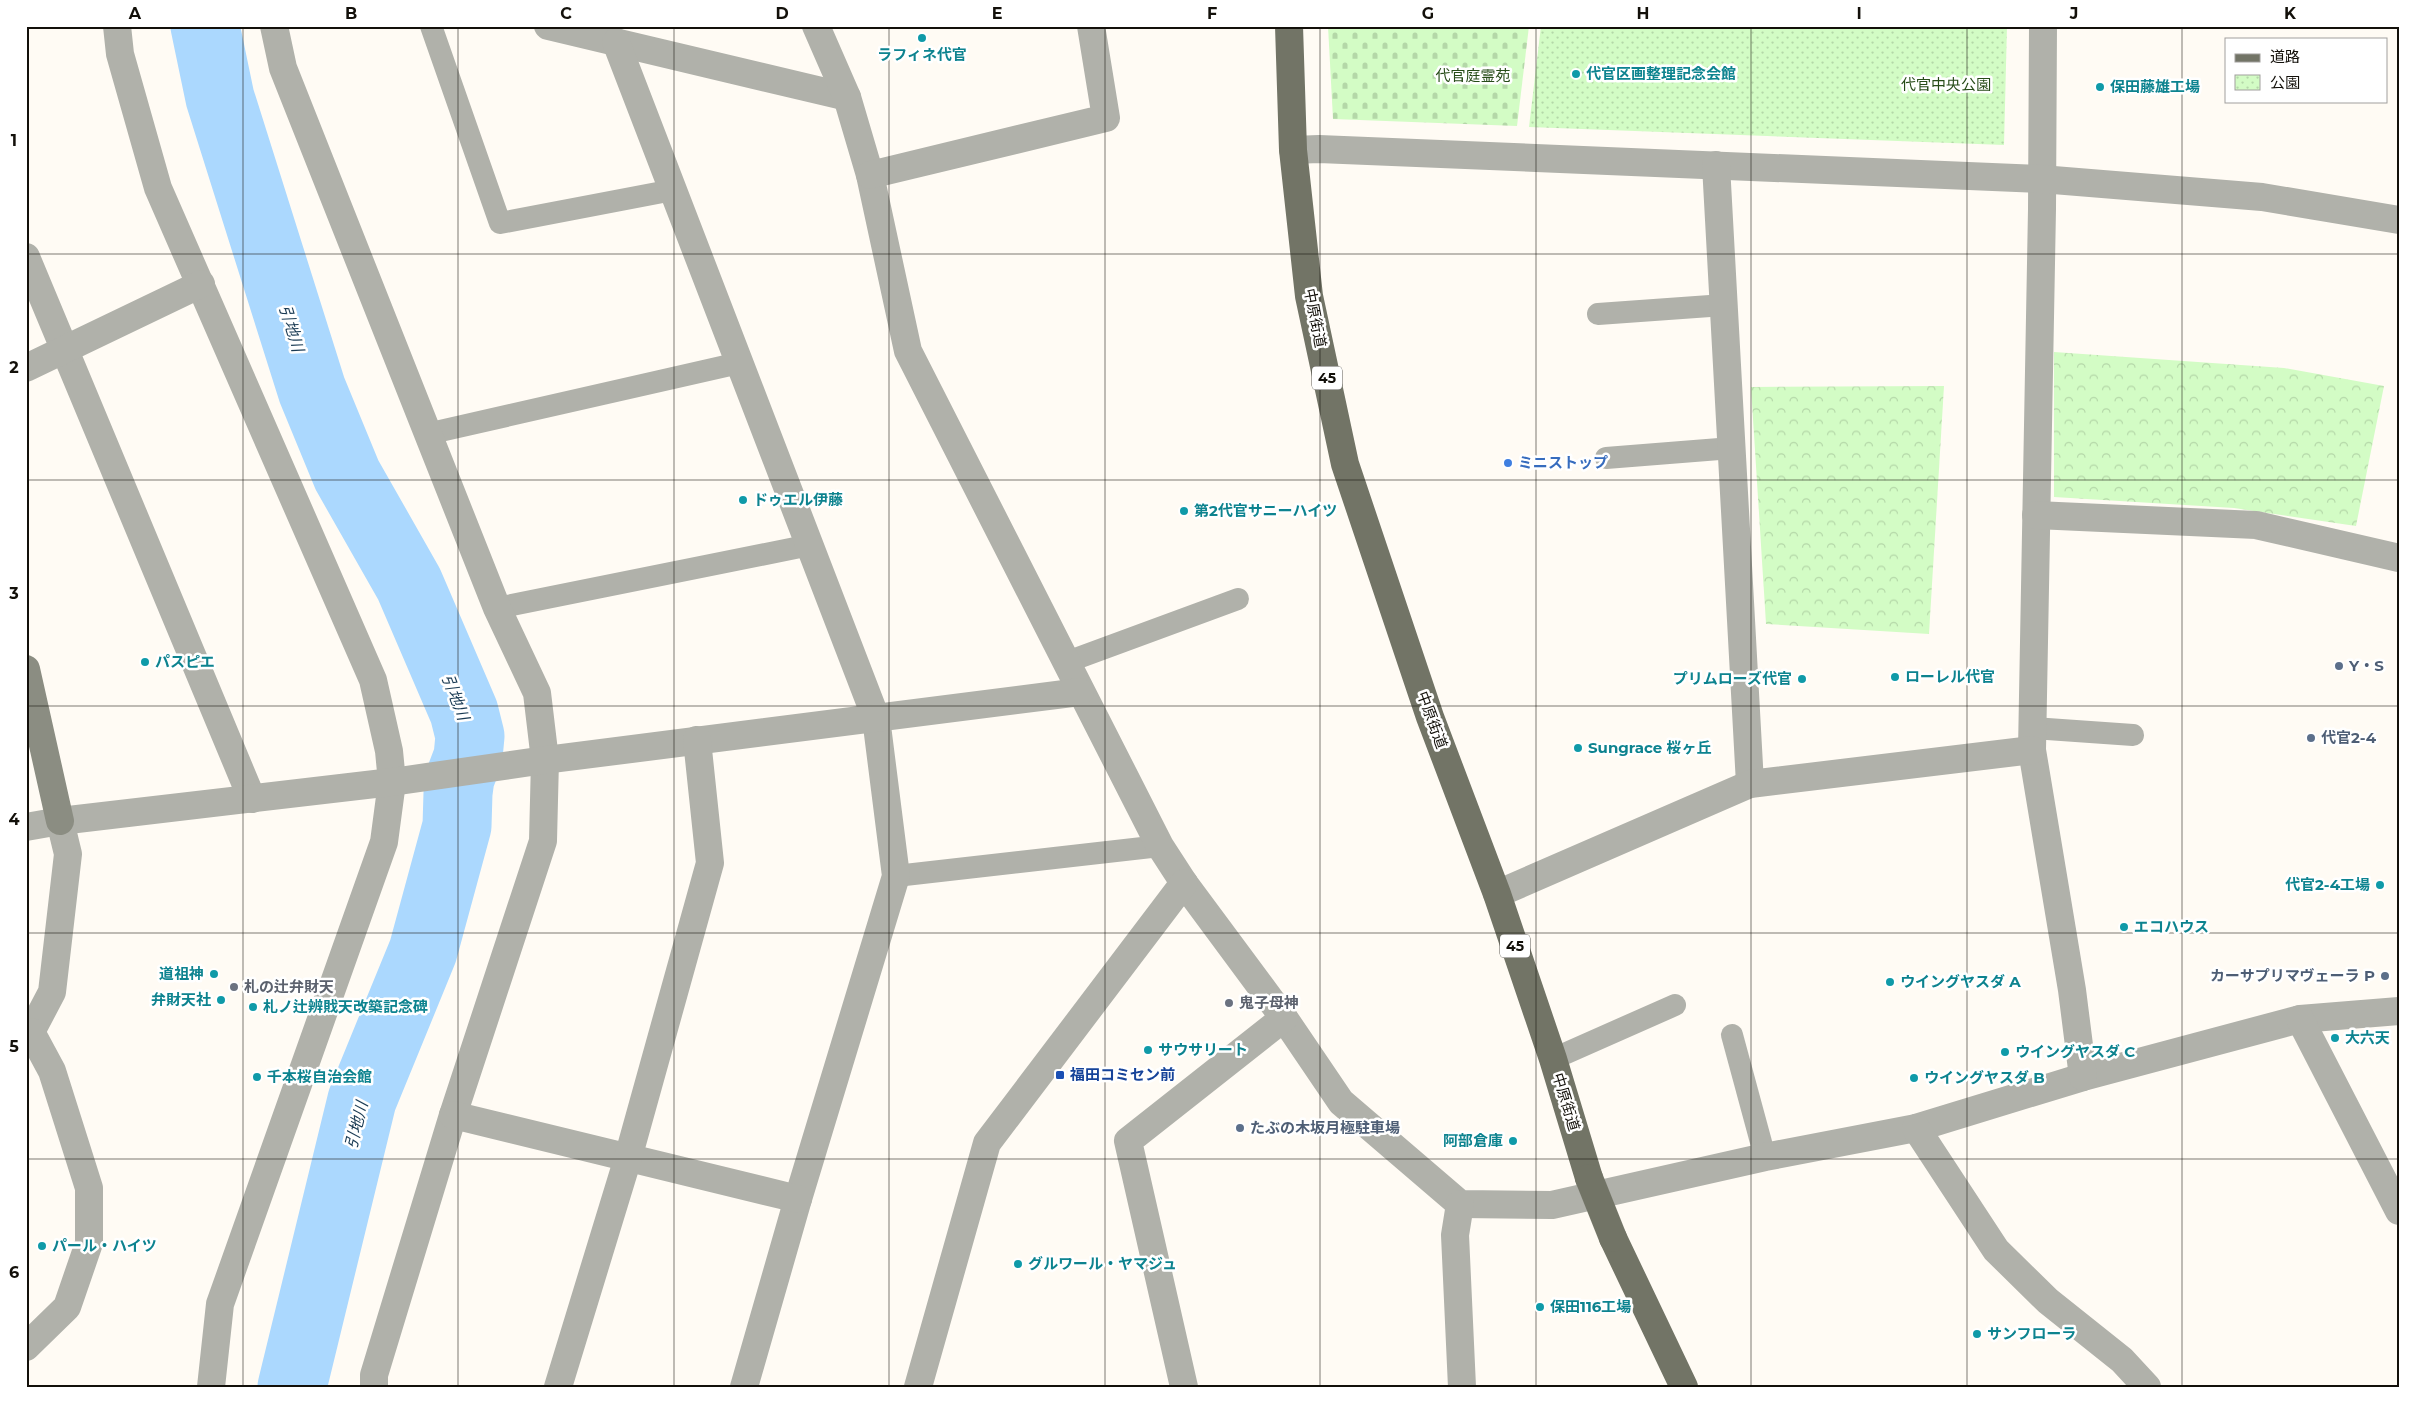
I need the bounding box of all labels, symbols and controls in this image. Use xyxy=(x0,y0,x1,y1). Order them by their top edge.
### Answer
text: A xyxy=(128,4,142,23)
text: B xyxy=(345,4,357,23)
text: C xyxy=(560,4,572,23)
text: D xyxy=(775,4,789,23)
text: E xyxy=(992,4,1002,23)
text: F xyxy=(1207,4,1217,23)
text: G xyxy=(1422,4,1434,23)
text: H xyxy=(1637,4,1649,23)
text: I xyxy=(1856,4,1862,23)
text: J xyxy=(2069,4,2078,23)
text: K xyxy=(2284,4,2297,23)
marker: ラフィネ代官 xyxy=(916,32,928,44)
legend xyxy=(2225,38,2388,102)
place label: ラフィネ代官 xyxy=(877,45,967,64)
text: 道路 xyxy=(2270,47,2300,66)
place label: 代官区画整理記念会館 xyxy=(1586,64,1736,83)
park label: 代官庭霊苑 xyxy=(1435,66,1511,85)
marker: 代官区画整理記念会館 xyxy=(1570,68,1582,80)
text: 公園 xyxy=(2270,73,2300,92)
park label: 代官中央公園 xyxy=(1901,75,1991,94)
place label: 保田藤雄工場 xyxy=(2110,77,2200,96)
marker: 保田藤雄工場 xyxy=(2094,81,2106,93)
text: 1 xyxy=(11,131,17,150)
street label: 中原街道 xyxy=(1300,287,1331,349)
water label: 引地川 xyxy=(275,302,308,356)
text: 2 xyxy=(9,358,19,377)
road number: 45 xyxy=(1312,366,1342,389)
place label: ミニストップ xyxy=(1518,453,1608,472)
marker: ミニストップ xyxy=(1502,457,1514,469)
place label: ドゥエル伊藤 xyxy=(753,490,843,509)
marker: ドゥエル伊藤 xyxy=(737,494,749,506)
place label: 第2代官サニーハイツ xyxy=(1194,501,1337,520)
marker: 第2代官サニーハイツ xyxy=(1178,505,1190,517)
text: 3 xyxy=(8,584,19,603)
place label: パスピエ xyxy=(155,652,215,671)
marker: パスピエ xyxy=(139,656,151,668)
place label: Y・S xyxy=(2348,656,2384,675)
marker: Y・S xyxy=(2333,660,2345,672)
place label: ローレル代官 xyxy=(1905,667,1995,686)
place label: プリムローズ代官 xyxy=(1673,669,1792,688)
water label: 引地川 xyxy=(438,671,474,725)
marker: ローレル代官 xyxy=(1889,671,1901,683)
marker: プリムローズ代官 xyxy=(1796,673,1808,685)
street label: 中原街道 xyxy=(1413,688,1452,751)
place label: 代官2-4 xyxy=(2321,728,2377,747)
marker: 代官2-4 xyxy=(2305,732,2317,744)
place label: Sungrace 桜ヶ丘 xyxy=(1588,738,1711,757)
marker: Sungrace 桜ヶ丘 xyxy=(1572,742,1584,754)
text: 4 xyxy=(8,810,20,829)
place label: 代官2-4工場 xyxy=(2285,875,2370,894)
marker: 代官2-4工場 xyxy=(2374,879,2386,891)
place label: エコハウス xyxy=(2134,917,2209,936)
marker: エコハウス xyxy=(2118,921,2130,933)
road number: 45 xyxy=(1500,934,1530,958)
place label: 道祖神 xyxy=(159,964,204,983)
place label: カーサプリマヴェーラ P xyxy=(2210,966,2375,985)
marker: 道祖神 xyxy=(208,968,220,980)
marker: カーサプリマヴェーラ P xyxy=(2379,970,2391,982)
place label: ウイングヤスダ A xyxy=(1900,972,2021,991)
marker: ウイングヤスダ A xyxy=(1884,976,1896,988)
place label: 札の辻弁財天 xyxy=(244,977,334,996)
marker: 札の辻弁財天 xyxy=(228,981,240,993)
place label: 弁財天社 xyxy=(151,990,211,1009)
place label: 鬼子母神 xyxy=(1239,993,1299,1012)
marker: 弁財天社 xyxy=(215,994,227,1006)
place label: 札ノ辻辨戝天改築記念碑 xyxy=(263,997,428,1016)
marker: 鬼子母神 xyxy=(1223,997,1235,1009)
marker: 札ノ辻辨戝天改築記念碑 xyxy=(247,1001,259,1013)
place label: 大六天 xyxy=(2345,1028,2390,1047)
marker: 大六天 xyxy=(2329,1032,2341,1044)
text: 5 xyxy=(9,1037,19,1056)
place label: サウサリート xyxy=(1158,1040,1248,1059)
place label: ウイングヤスダ C xyxy=(2015,1042,2135,1061)
marker: サウサリート xyxy=(1142,1044,1154,1056)
marker: ウイングヤスダ C xyxy=(1999,1046,2011,1058)
place label: 福田コミセン前 xyxy=(1069,1065,1175,1084)
place label: 千本桜自治会館 xyxy=(267,1067,372,1086)
place label: ウイングヤスダ B xyxy=(1924,1068,2045,1087)
marker: 福田コミセン前 xyxy=(1054,1069,1066,1081)
street label: 中原街道 xyxy=(1549,1070,1584,1133)
marker: 千本桜自治会館 xyxy=(251,1071,263,1083)
marker: ウイングヤスダ B xyxy=(1908,1072,1920,1084)
water label: 引地川 xyxy=(341,1098,372,1151)
place label: たぶの木坂月極駐車場 xyxy=(1250,1118,1400,1137)
marker: たぶの木坂月極駐車場 xyxy=(1234,1122,1246,1134)
place label: 阿部倉庫 xyxy=(1443,1131,1503,1150)
marker: 阿部倉庫 xyxy=(1507,1135,1519,1147)
place label: パール・ハイツ xyxy=(52,1236,157,1255)
marker: パール・ハイツ xyxy=(36,1240,48,1252)
place label: グルワール・ヤマジュ xyxy=(1028,1254,1177,1273)
marker: グルワール・ヤマジュ xyxy=(1012,1258,1024,1270)
text: 6 xyxy=(9,1263,19,1282)
place label: 保田116工場 xyxy=(1550,1297,1631,1316)
marker: 保田116工場 xyxy=(1534,1301,1546,1313)
place label: サンフローラ xyxy=(1987,1324,2077,1343)
marker: サンフローラ xyxy=(1971,1328,1983,1340)

